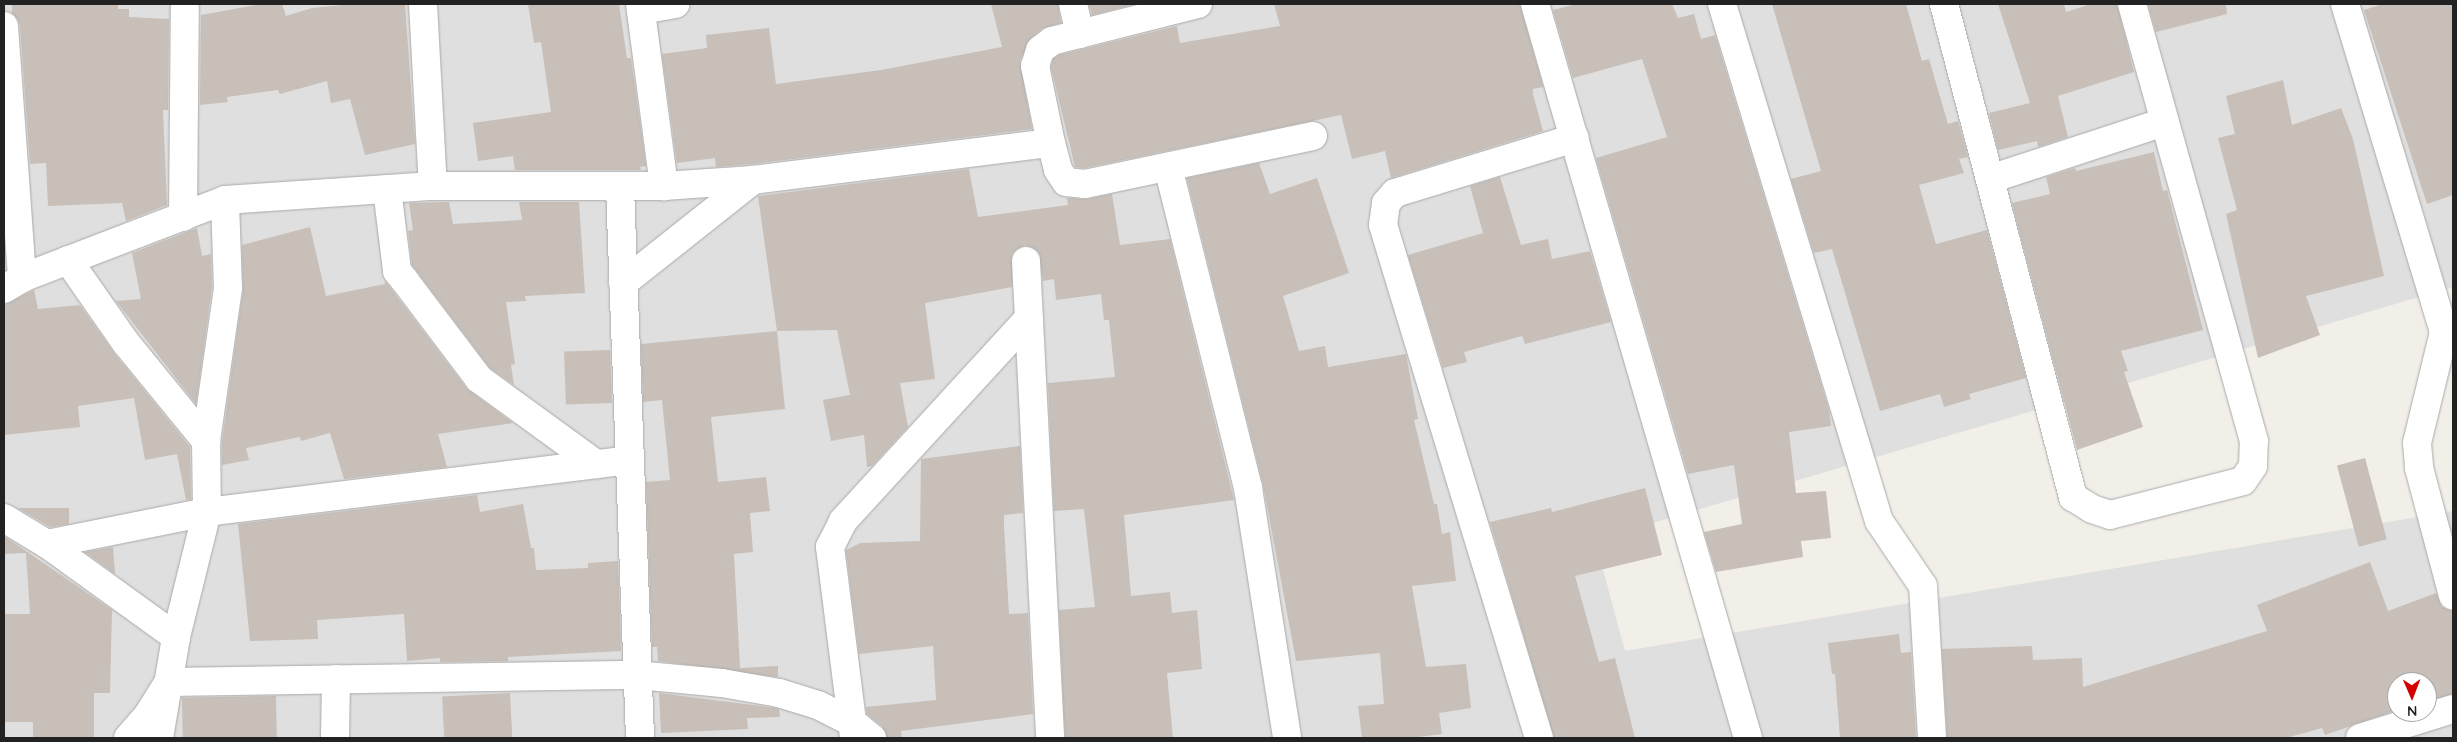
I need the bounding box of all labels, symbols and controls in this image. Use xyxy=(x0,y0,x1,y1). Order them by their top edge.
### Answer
north arrow xyxy=(2387,672,2437,722)
text: N xyxy=(2407,702,2418,720)

